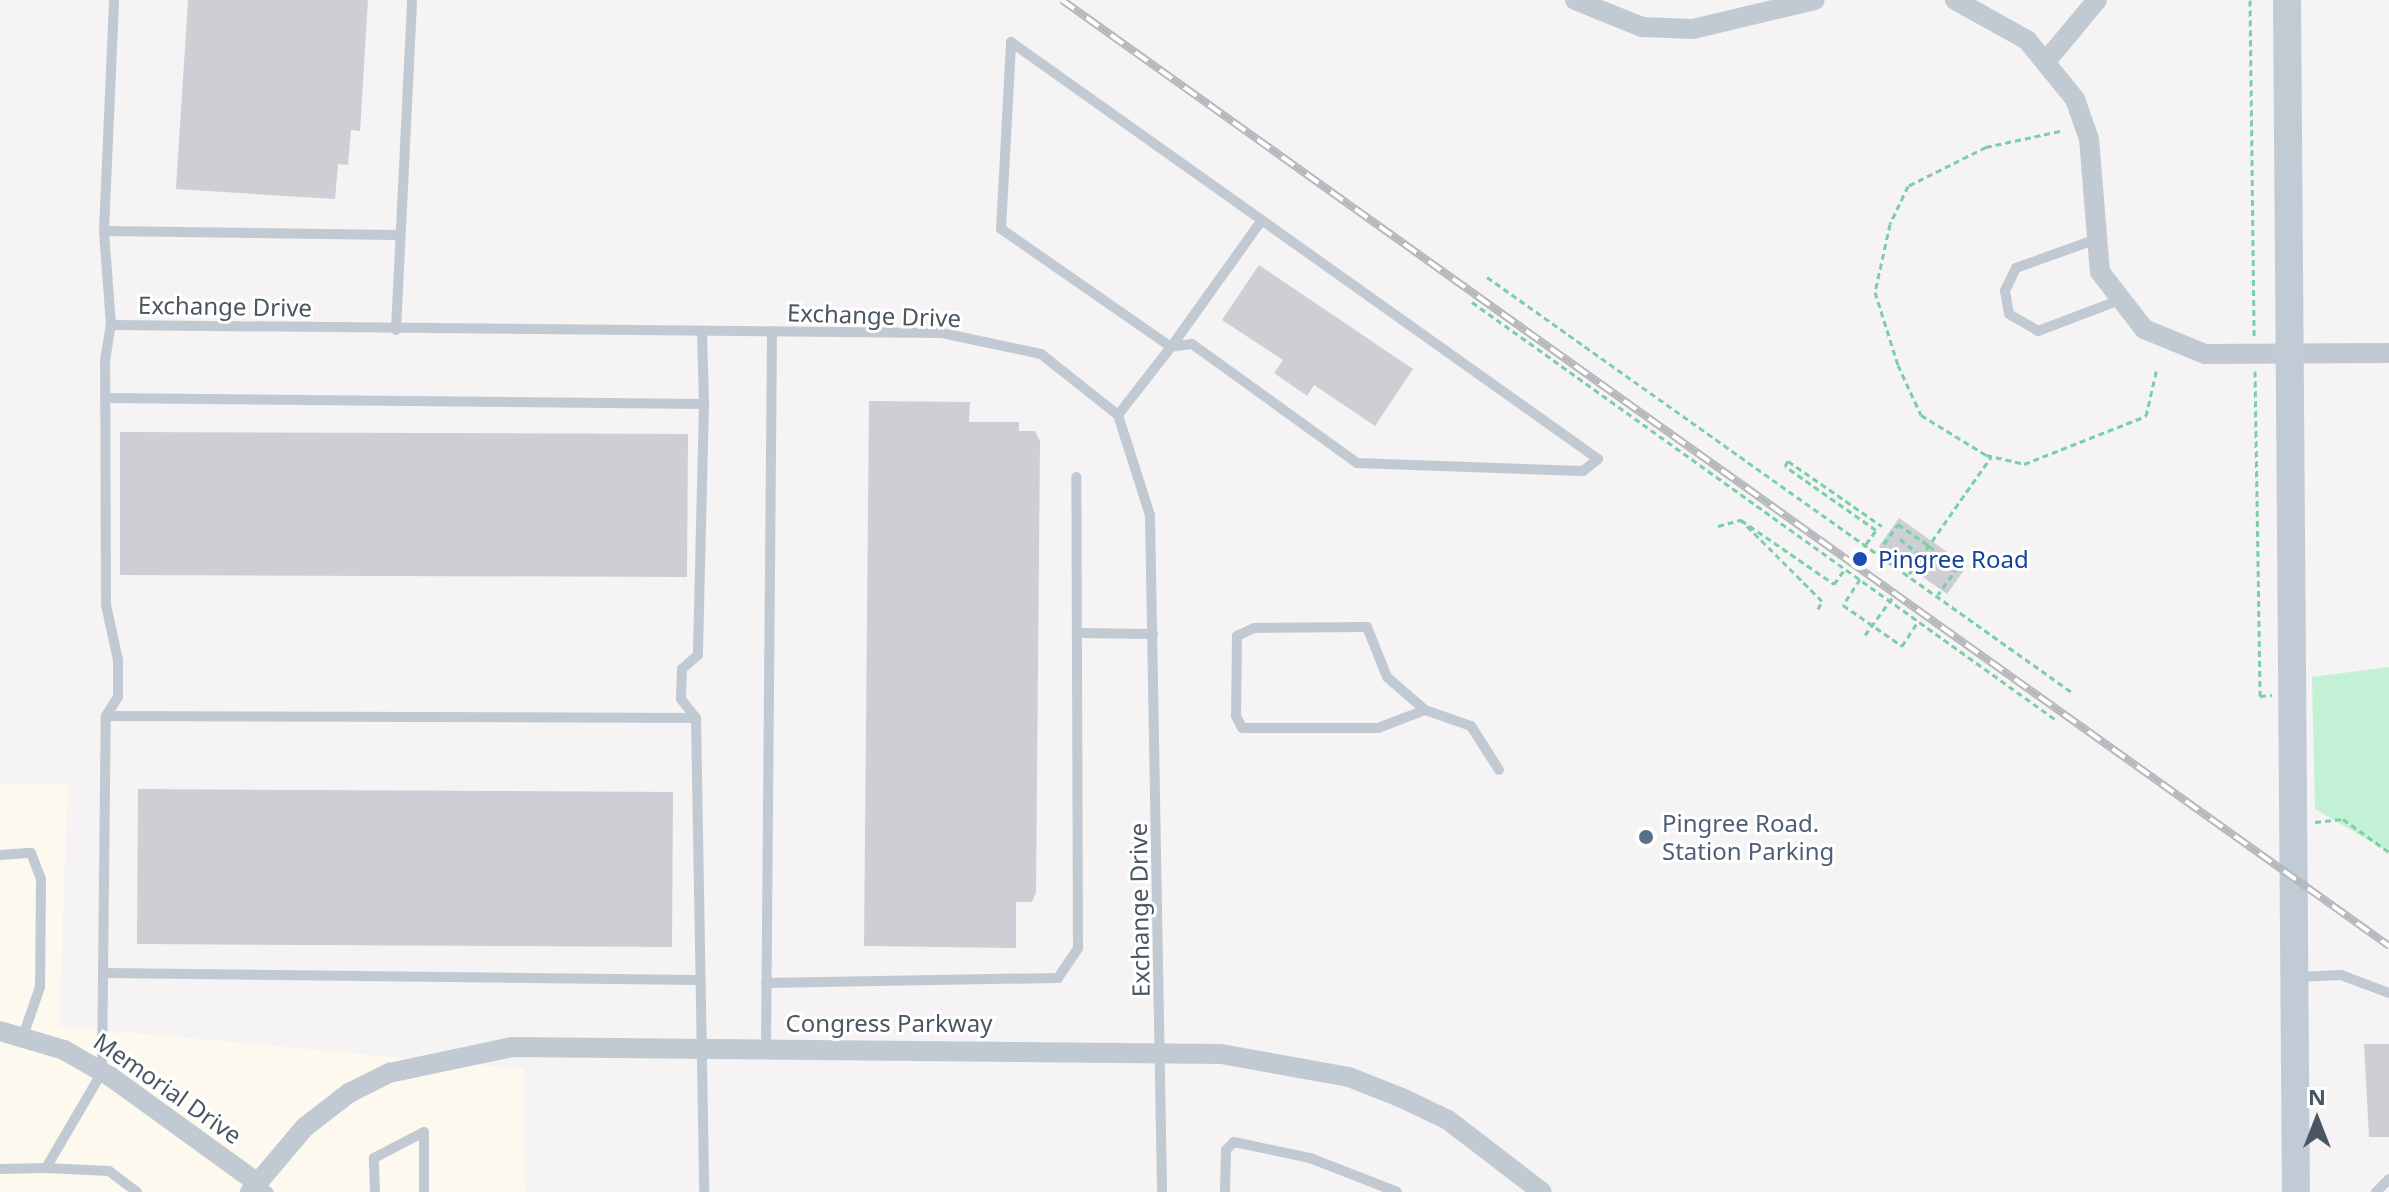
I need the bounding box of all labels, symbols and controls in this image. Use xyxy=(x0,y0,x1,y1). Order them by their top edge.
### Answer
street label: Exchange Drive xyxy=(138,290,312,322)
street label: Exchange Drive xyxy=(787,298,961,332)
place label: Pingree Road xyxy=(1878,545,2029,573)
marker: Pingree Road xyxy=(1849,548,1871,570)
place label: Pingree Road. Station Parking xyxy=(1662,809,1834,865)
street label: Exchange Drive xyxy=(1123,823,1155,997)
marker: Pingree Road. Station Parking xyxy=(1637,828,1655,846)
street label: Congress Parkway xyxy=(786,1009,992,1037)
street label: Memorial Drive xyxy=(89,1026,247,1150)
north arrow xyxy=(2277,1080,2357,1160)
text: N xyxy=(2308,1081,2326,1111)

